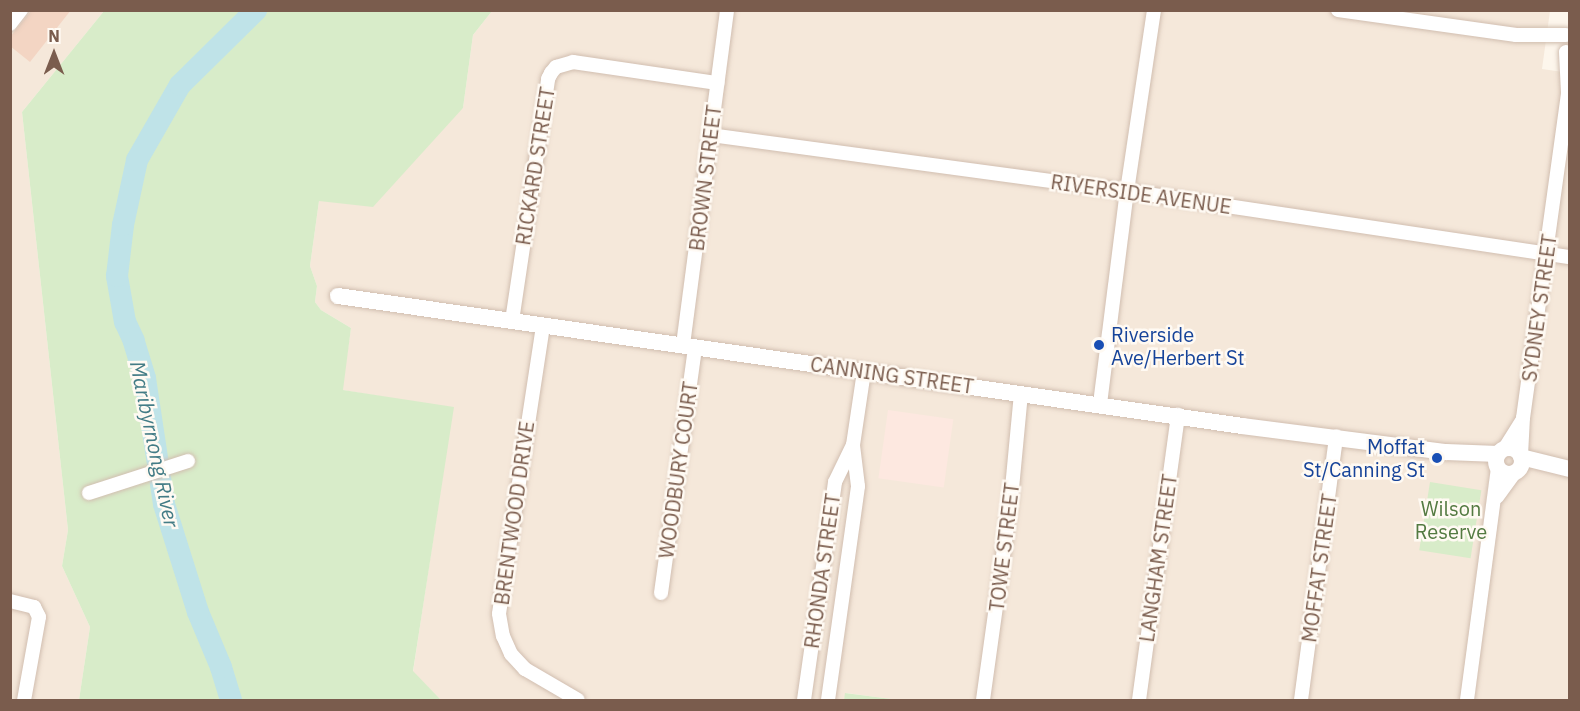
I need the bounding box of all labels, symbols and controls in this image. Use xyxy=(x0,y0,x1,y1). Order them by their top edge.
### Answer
north arrow xyxy=(24,24,84,84)
text: N xyxy=(48,26,60,46)
street label: RICKARD STREET xyxy=(511,85,559,247)
street label: BROWN STREET xyxy=(684,104,726,252)
street label: RIVERSIDE AVENUE xyxy=(1049,169,1233,219)
street label: SYDNEY STREET xyxy=(1517,233,1561,383)
place label: Riverside Ave/Herbert St xyxy=(1111,322,1245,369)
marker: Riverside Ave/Herbert St xyxy=(1092,338,1106,352)
street label: CANNING STREET xyxy=(809,352,975,398)
water label: Maribyrnong River xyxy=(125,359,185,529)
street label: WOODBURY COURT xyxy=(654,380,702,560)
street label: BRENTWOOD DRIVE xyxy=(489,419,539,607)
place label: Moffat St/Canning St xyxy=(1303,434,1425,481)
marker: Moffat St/Canning St xyxy=(1430,451,1444,465)
street label: LANGHAM STREET xyxy=(1134,472,1182,644)
street label: TOWE STREET xyxy=(984,481,1024,613)
street label: RHONDA STREET xyxy=(799,492,845,650)
street label: MOFFAT STREET xyxy=(1297,492,1341,644)
park label: Wilson Reserve xyxy=(1415,497,1487,544)

